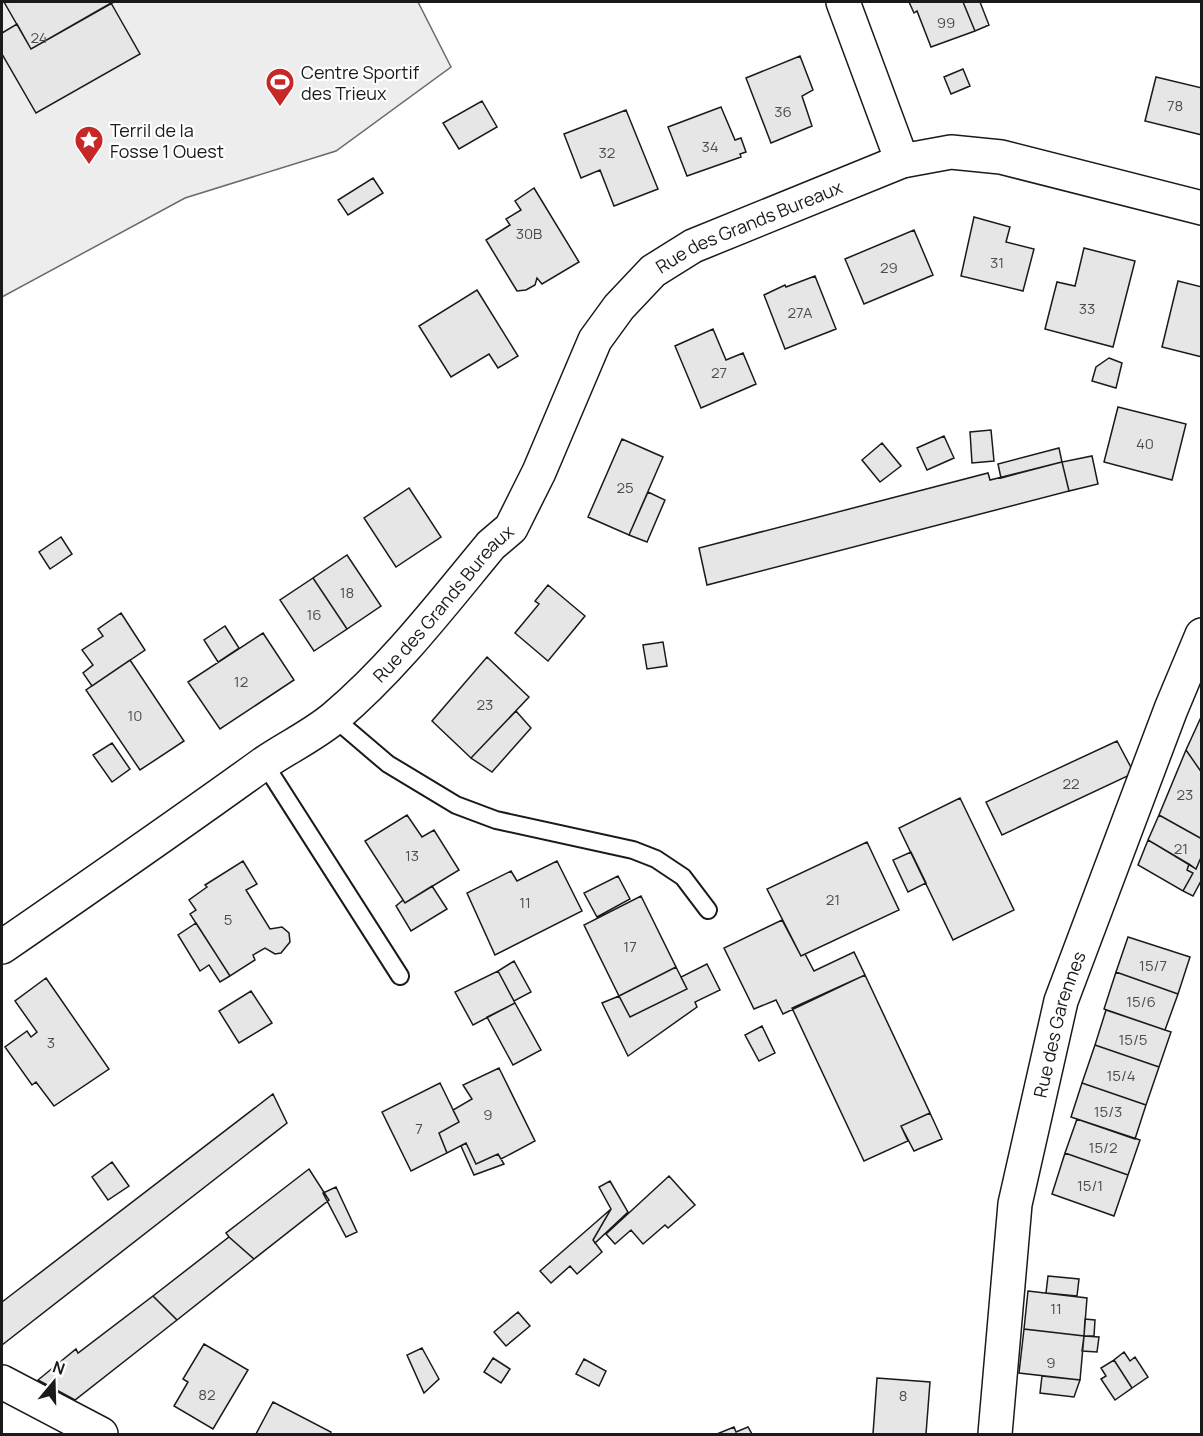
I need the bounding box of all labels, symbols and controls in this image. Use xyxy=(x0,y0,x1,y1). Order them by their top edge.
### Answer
house number: 99 xyxy=(937,12,955,33)
house number: 24 xyxy=(30,27,48,48)
place label: Centre Sportif des Trieux xyxy=(301,60,420,105)
sports icon: Centre Sportif des Trieux xyxy=(264,66,296,108)
house number: 78 xyxy=(1167,95,1183,116)
house number: 36 xyxy=(774,101,792,122)
place label: Terril de la Fosse 1 Ouest xyxy=(110,118,224,163)
place icon: Terril de la Fosse 1 Ouest xyxy=(73,124,105,166)
house number: 34 xyxy=(701,136,719,157)
house number: 32 xyxy=(599,142,615,163)
street label: Rue des Grands Bureaux xyxy=(651,174,846,279)
house number: 30B xyxy=(516,223,542,244)
house number: 31 xyxy=(990,252,1004,273)
house number: 29 xyxy=(880,257,898,278)
house number: 33 xyxy=(1079,298,1095,319)
house number: 27A xyxy=(788,302,813,323)
house number: 27 xyxy=(711,362,727,383)
house number: 40 xyxy=(1136,433,1154,454)
house number: 25 xyxy=(616,477,634,498)
street label: Rue des Grands Bureaux xyxy=(367,519,519,687)
house number: 18 xyxy=(340,582,354,603)
house number: 16 xyxy=(306,604,322,625)
house number: 12 xyxy=(234,671,248,692)
house number: 23 xyxy=(477,694,493,715)
house number: 10 xyxy=(128,705,143,726)
house number: 22 xyxy=(1062,773,1080,794)
house number: 23 xyxy=(1177,784,1193,805)
house number: 21 xyxy=(1174,838,1188,859)
house number: 13 xyxy=(405,845,419,866)
house number: 21 xyxy=(826,889,840,910)
house number: 11 xyxy=(519,892,531,913)
house number: 5 xyxy=(224,909,232,930)
house number: 17 xyxy=(623,936,637,957)
street label: Rue des Garennes xyxy=(1028,948,1091,1100)
house number: 15/7 xyxy=(1139,955,1167,976)
house number: 15/6 xyxy=(1126,991,1156,1012)
house number: 15/5 xyxy=(1119,1029,1148,1050)
house number: 3 xyxy=(47,1032,55,1053)
house number: 15/4 xyxy=(1106,1065,1136,1086)
house number: 15/3 xyxy=(1094,1101,1122,1122)
house number: 9 xyxy=(483,1104,493,1125)
house number: 7 xyxy=(415,1118,423,1139)
house number: 15/2 xyxy=(1089,1137,1117,1158)
house number: 15/1 xyxy=(1077,1175,1103,1196)
house number: 11 xyxy=(1050,1298,1062,1319)
north arrow xyxy=(24,1352,84,1412)
house number: 9 xyxy=(1046,1352,1056,1373)
text: N xyxy=(50,1356,68,1380)
house number: 82 xyxy=(198,1384,216,1405)
house number: 8 xyxy=(899,1385,907,1406)

